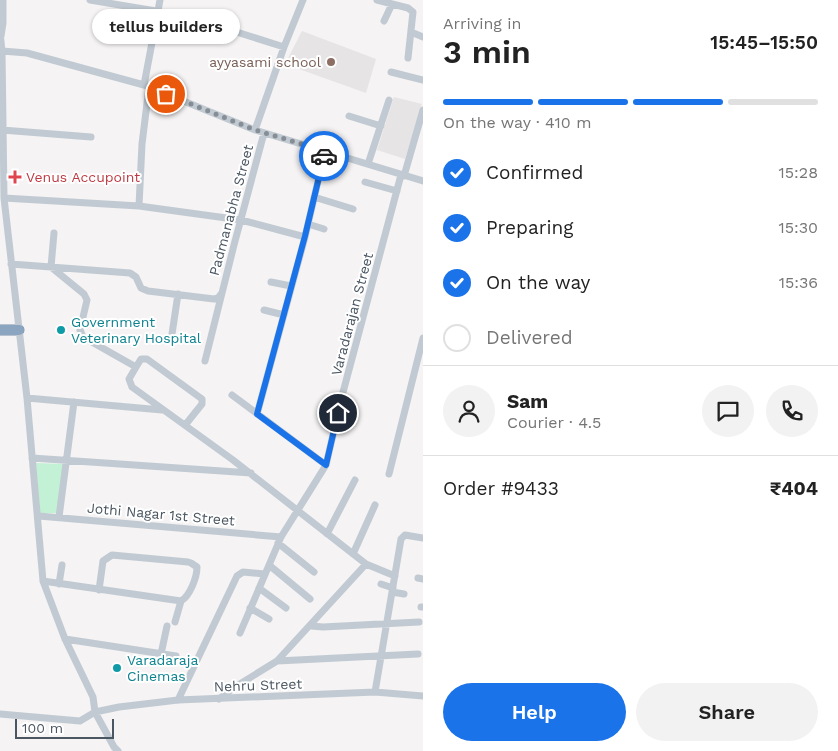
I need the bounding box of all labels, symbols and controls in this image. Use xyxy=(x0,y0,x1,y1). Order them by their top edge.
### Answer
callout: tellus builders xyxy=(92,9,240,44)
text: Arriving in xyxy=(443,14,521,33)
text: tellus builders xyxy=(109,17,223,36)
text: 15:45–15:50 xyxy=(710,31,818,54)
text: 3 min xyxy=(443,33,531,71)
place label: ayyasami school xyxy=(209,54,322,70)
marker: ayyasami school xyxy=(325,56,337,68)
pin xyxy=(145,73,187,115)
icon: bag xyxy=(152,80,180,108)
text: On the way · 410 m xyxy=(443,113,591,132)
courier xyxy=(299,131,349,181)
icon: car xyxy=(310,142,338,170)
street label: Padmanabha Street xyxy=(206,143,256,277)
icon: check xyxy=(443,159,471,187)
text: Confirmed xyxy=(486,161,583,184)
text: 15:28 xyxy=(779,163,818,182)
place label: Venus Accupoint xyxy=(26,169,140,185)
marker: Venus Accupoint xyxy=(8,170,22,184)
icon: check xyxy=(443,214,471,242)
text: Preparing xyxy=(486,216,573,239)
text: 15:30 xyxy=(778,218,818,237)
street label: Varadarajan Street xyxy=(328,250,376,377)
icon: check xyxy=(443,269,471,297)
text: On the way xyxy=(486,271,590,294)
text: 15:36 xyxy=(779,273,818,292)
place label: Government Veterinary Hospital xyxy=(71,314,202,346)
marker: Government Veterinary Hospital xyxy=(55,324,67,336)
text: Delivered xyxy=(486,326,573,349)
button: person xyxy=(443,385,495,437)
button: chat xyxy=(702,385,754,437)
button: phone xyxy=(766,385,818,437)
text: Sam xyxy=(507,390,548,413)
pin xyxy=(317,392,359,434)
icon: home xyxy=(324,399,352,427)
text: Courier · 4.5 xyxy=(507,413,601,432)
text: Order #9433 xyxy=(443,477,559,500)
text: ₹404 xyxy=(770,477,818,500)
street label: Jothi Nagar 1st Street xyxy=(87,500,236,528)
place label: Varadaraja Cinemas xyxy=(127,652,198,684)
marker: Varadaraja Cinemas xyxy=(111,662,123,674)
street label: Nehru Street xyxy=(214,675,302,695)
button: Help xyxy=(443,683,626,741)
button: Share xyxy=(636,683,818,741)
scale bar xyxy=(15,716,114,739)
text: 100 m xyxy=(22,720,63,736)

